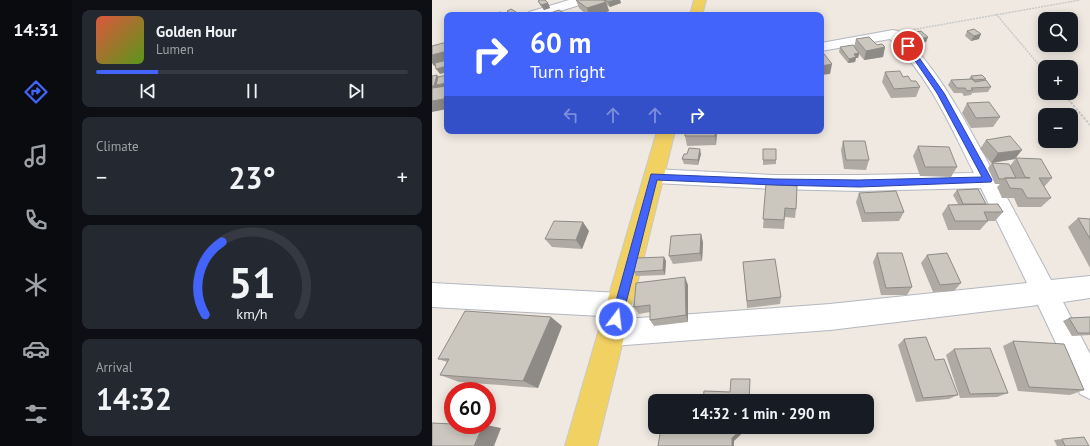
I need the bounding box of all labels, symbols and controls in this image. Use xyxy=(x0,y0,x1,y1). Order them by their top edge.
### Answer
map controls xyxy=(1038,12,1078,148)
button: search xyxy=(1038,12,1078,52)
text: 14:31 xyxy=(13,18,59,41)
text: Golden Hour xyxy=(156,22,236,41)
text: 60 m xyxy=(530,24,591,61)
icon: right xyxy=(464,28,516,80)
pin xyxy=(891,29,925,63)
icon: arrive xyxy=(897,35,919,57)
text: Lumen xyxy=(156,41,194,58)
text: Turn right xyxy=(530,60,605,83)
button: + xyxy=(1038,60,1078,100)
icon: directions xyxy=(22,78,50,106)
icon: previous xyxy=(137,80,159,102)
icon: pause xyxy=(241,80,263,102)
icon: next xyxy=(345,80,367,102)
icon: left xyxy=(560,104,582,126)
icon: ahead xyxy=(602,104,624,126)
icon: ahead xyxy=(644,104,666,126)
icon: right xyxy=(686,104,708,126)
button: − xyxy=(1038,108,1078,148)
text: Climate xyxy=(96,138,139,155)
icon: music xyxy=(22,142,50,170)
text: 23° xyxy=(228,158,276,197)
text: − xyxy=(96,163,107,191)
text: + xyxy=(397,163,408,191)
icon: phone xyxy=(22,206,50,234)
text: 51 xyxy=(228,255,276,308)
icon: climate xyxy=(22,271,50,299)
position arrow xyxy=(595,298,637,340)
text: km/h xyxy=(236,303,268,322)
icon: car xyxy=(22,335,50,363)
text: Arrival xyxy=(96,359,132,376)
text: 14:32 xyxy=(96,379,172,418)
speed limit sign: 60 xyxy=(444,382,496,434)
icon: filters xyxy=(22,400,50,428)
text: 14:32 · 1 min · 290 m xyxy=(692,404,830,423)

